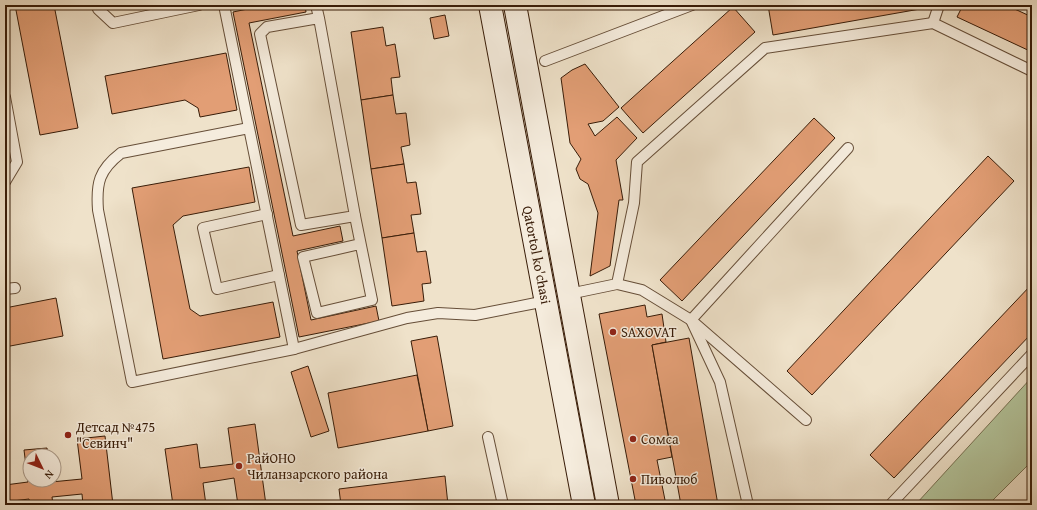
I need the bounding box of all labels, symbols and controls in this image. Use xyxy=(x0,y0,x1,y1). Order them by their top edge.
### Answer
street label: Qatortol ko'chasi xyxy=(518,204,556,306)
place label: SAXOVAT xyxy=(621,322,677,342)
marker: SAXOVAT xyxy=(608,327,618,337)
place label: Детсад №475 "Севинч" xyxy=(75,417,155,453)
place label: Сомса xyxy=(641,429,679,449)
marker: Детсад №475 "Севинч" xyxy=(63,430,73,440)
marker: Сомса xyxy=(628,434,638,444)
north arrow xyxy=(22,448,62,488)
place label: РайОНО Чиланзарского района xyxy=(247,448,388,484)
marker: РайОНО Чиланзарского района xyxy=(234,461,244,471)
text: N xyxy=(41,467,58,483)
place label: Пиволюб xyxy=(641,469,697,489)
marker: Пиволюб xyxy=(628,474,638,484)

